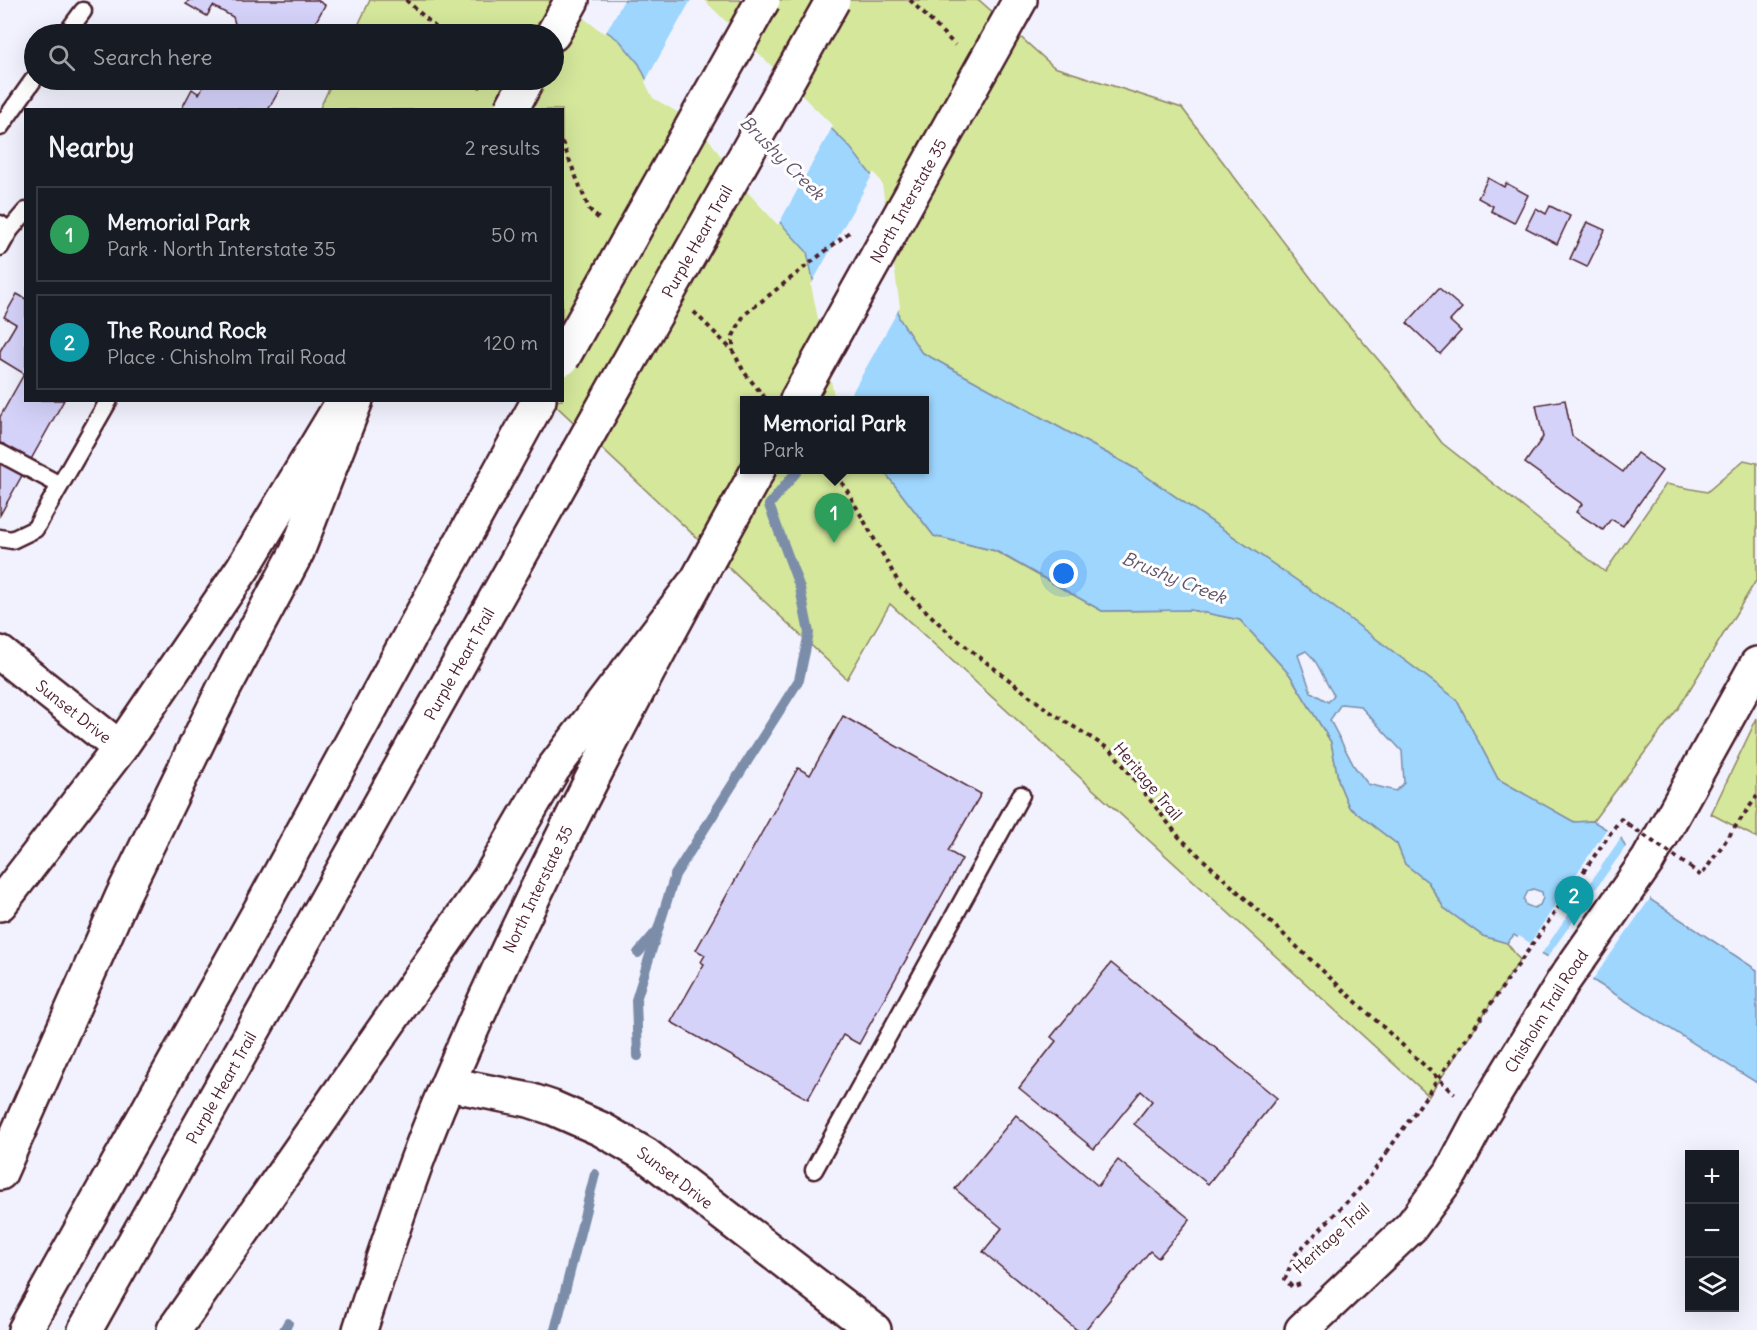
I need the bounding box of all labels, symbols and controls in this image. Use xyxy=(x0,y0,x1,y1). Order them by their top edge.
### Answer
search box xyxy=(24,24,564,90)
icon: search xyxy=(45,41,78,74)
text: Search here xyxy=(93,43,212,71)
water label: Brushy Creek xyxy=(735,111,831,206)
text: Nearby xyxy=(48,131,134,164)
text: 2 results xyxy=(465,135,540,160)
street label: North Interstate 35 xyxy=(865,135,951,266)
street label: Purple Heart Trail xyxy=(657,182,736,301)
text: Memorial Park xyxy=(107,208,250,236)
text: 1 xyxy=(66,222,73,247)
text: 50 m xyxy=(491,222,538,247)
text: Park · North Interstate 35 xyxy=(107,236,336,261)
text: The Round Rock xyxy=(107,316,267,344)
text: 2 xyxy=(64,330,75,355)
text: 120 m xyxy=(484,330,538,355)
text: Place · Chisholm Trail Road xyxy=(107,344,346,369)
popup xyxy=(740,396,929,474)
text: Memorial Park xyxy=(763,409,906,437)
text: Park xyxy=(763,437,804,462)
pin: 1 xyxy=(814,494,854,543)
water label: Brushy Creek xyxy=(1119,546,1231,609)
your location xyxy=(1049,559,1078,588)
street label: Purple Heart Trail xyxy=(420,604,499,724)
street label: Sunset Drive xyxy=(32,675,115,747)
street label: Heritage Trail xyxy=(1110,738,1186,824)
street label: North Interstate 35 xyxy=(498,822,577,956)
pin: 2 xyxy=(1554,876,1594,926)
street label: Chisholm Trail Road xyxy=(1500,946,1592,1076)
street label: Purple Heart Trail xyxy=(182,1028,261,1147)
street label: Sunset Drive xyxy=(634,1142,717,1213)
map controls xyxy=(1685,1150,1739,1312)
button: + xyxy=(1685,1150,1739,1204)
street label: Heritage Trail xyxy=(1289,1198,1373,1278)
button: − xyxy=(1685,1204,1739,1258)
button: layers xyxy=(1685,1258,1739,1312)

